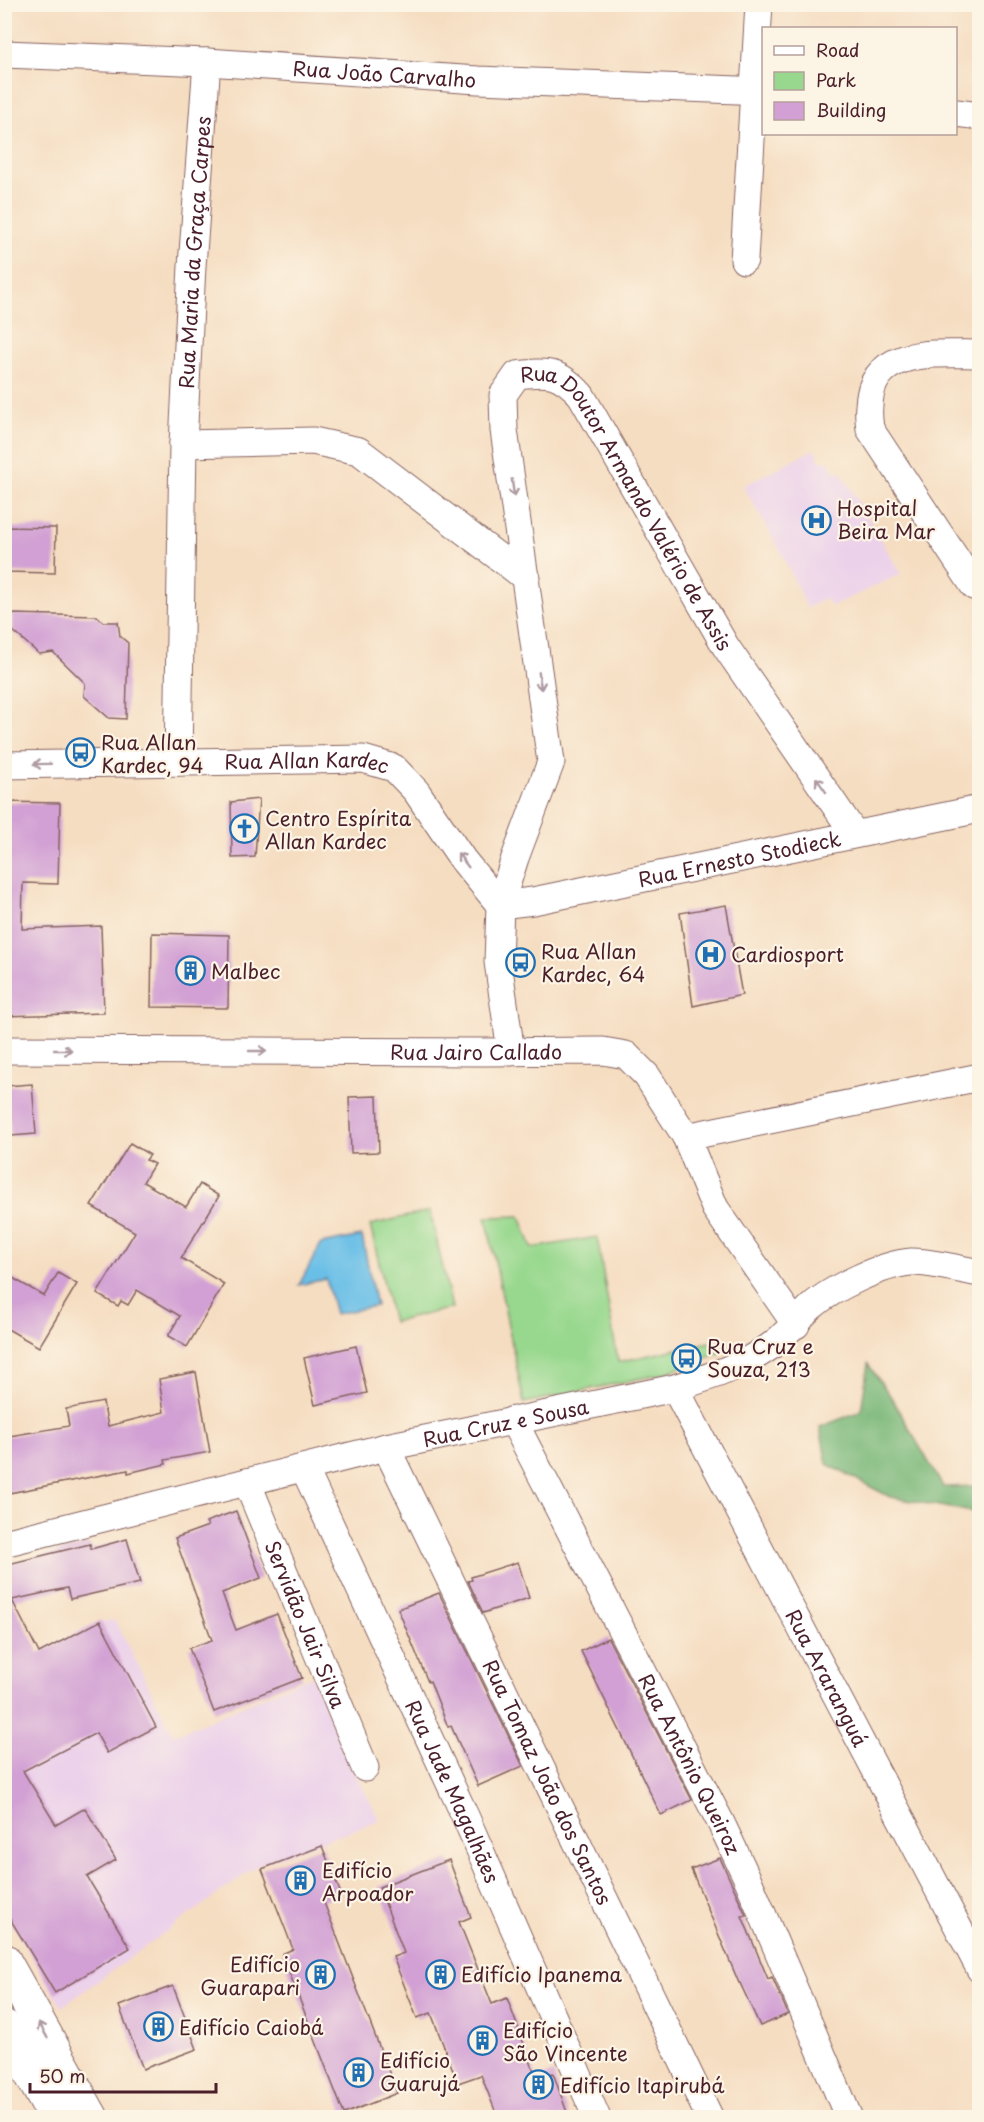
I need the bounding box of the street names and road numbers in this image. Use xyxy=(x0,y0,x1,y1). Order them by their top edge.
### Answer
street label: Rua João Carvalho xyxy=(292,53,477,95)
street label: Rua Maria da Graça Carpes xyxy=(171,115,218,389)
street label: Rua Doutor Armando Valério de Assis xyxy=(519,358,740,656)
street label: Rua Allan Kardec xyxy=(224,743,393,781)
street label: Rua Ernesto Stodieck xyxy=(635,823,844,894)
street label: Rua Jairo Callado xyxy=(390,1036,562,1067)
street label: Rua Cruz e Sousa xyxy=(420,1391,592,1454)
street label: Servidão Jair Silva xyxy=(258,1536,354,1713)
street label: Rua Araranguá xyxy=(778,1603,875,1752)
street label: Rua Tomaz João dos Santos xyxy=(476,1654,620,1910)
street label: Rua Antônio Queiroz xyxy=(631,1668,749,1860)
street label: Rua Jade Magalhães xyxy=(398,1695,508,1888)

